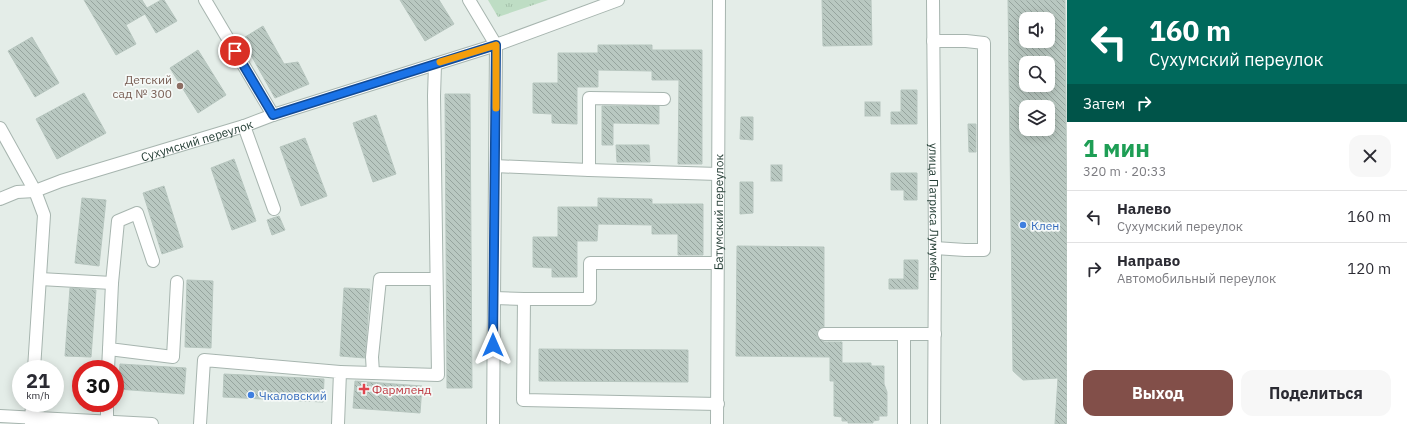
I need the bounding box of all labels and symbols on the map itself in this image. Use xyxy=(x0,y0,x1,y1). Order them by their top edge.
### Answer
pin xyxy=(218,34,252,68)
place label: Детский сад № 300 xyxy=(113,72,172,101)
marker: Детский сад № 300 xyxy=(175,81,185,91)
street label: Сухумский переулок xyxy=(139,116,255,164)
street label: улица Патриса Лумумбы xyxy=(927,143,943,281)
street label: Батумский переулок xyxy=(710,153,726,270)
place label: Клен xyxy=(1031,218,1059,233)
marker: Клен xyxy=(1018,220,1028,230)
position arrow xyxy=(472,324,514,366)
speed limit sign: 30 xyxy=(72,360,124,412)
place label: Фармленд xyxy=(372,382,431,397)
marker: Фармленд xyxy=(359,384,369,394)
place label: Чкаловский xyxy=(259,388,327,403)
marker: Чкаловский xyxy=(246,390,256,400)

